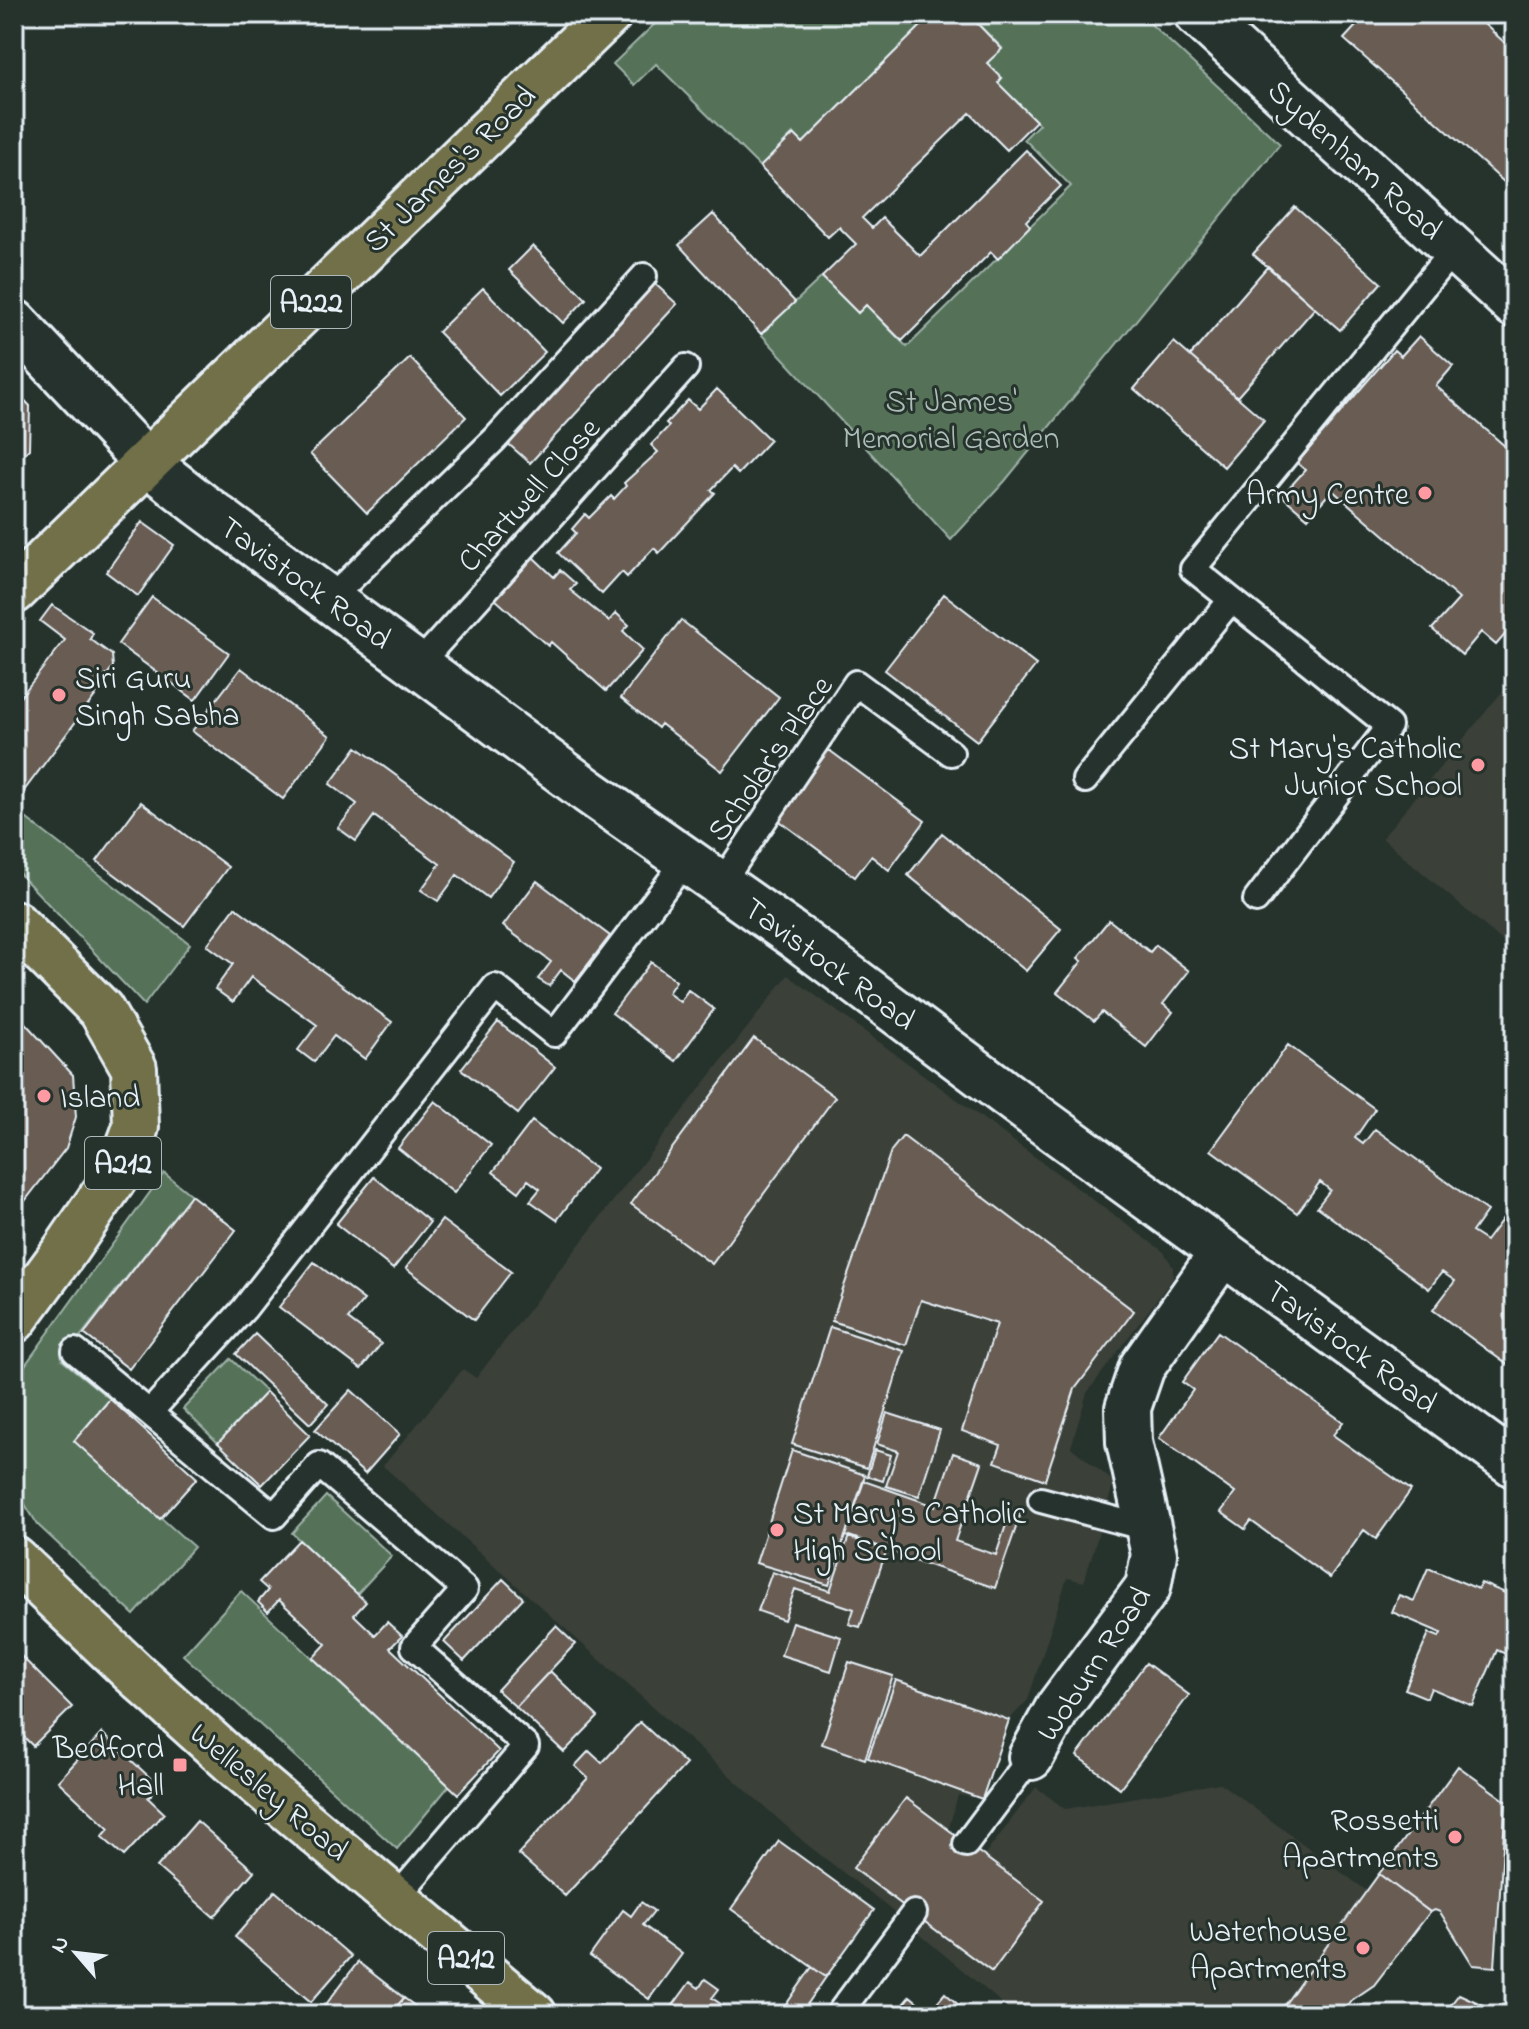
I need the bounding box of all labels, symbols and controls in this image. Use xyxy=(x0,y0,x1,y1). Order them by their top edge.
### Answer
street label: Sydenham Road xyxy=(1255,70,1452,253)
street label: St James's Road xyxy=(354,76,549,266)
road number: A222 xyxy=(271,276,351,328)
park label: St James' Memorial Garden xyxy=(843,380,1059,464)
street label: Chartwell Close xyxy=(448,408,614,585)
place label: Army Centre xyxy=(1246,473,1410,520)
marker: Army Centre xyxy=(1416,484,1434,502)
street label: Tavistock Road xyxy=(208,506,400,664)
place label: Siri Guru Singh Sabha xyxy=(75,657,240,741)
street label: Scholar's Place xyxy=(697,667,847,853)
marker: Siri Guru Singh Sabha xyxy=(50,686,68,704)
place label: St Mary's Catholic Junior School xyxy=(1229,727,1463,811)
marker: St Mary's Catholic Junior School xyxy=(1469,756,1487,774)
street label: Tavistock Road xyxy=(732,887,924,1045)
place label: Island xyxy=(60,1076,140,1123)
marker: Island xyxy=(35,1087,53,1105)
road number: A212 xyxy=(85,1137,161,1189)
street label: Tavistock Road xyxy=(1254,1270,1446,1428)
place label: St Mary's Catholic High School xyxy=(793,1492,1027,1576)
marker: St Mary's Catholic High School xyxy=(768,1521,786,1539)
street label: Woburn Road xyxy=(1026,1578,1165,1752)
street label: Wellesley Road xyxy=(178,1713,358,1875)
place label: Bedford Hall xyxy=(52,1727,164,1811)
marker: Bedford Hall xyxy=(171,1756,189,1774)
place label: Rossetti Apartments xyxy=(1282,1799,1439,1883)
marker: Rossetti Apartments xyxy=(1446,1828,1464,1846)
place label: Waterhouse Apartments xyxy=(1189,1910,1348,1994)
north arrow xyxy=(36,1913,116,1993)
text: N xyxy=(43,1931,79,1959)
road number: A212 xyxy=(428,1932,504,1984)
marker: Waterhouse Apartments xyxy=(1354,1939,1372,1957)

